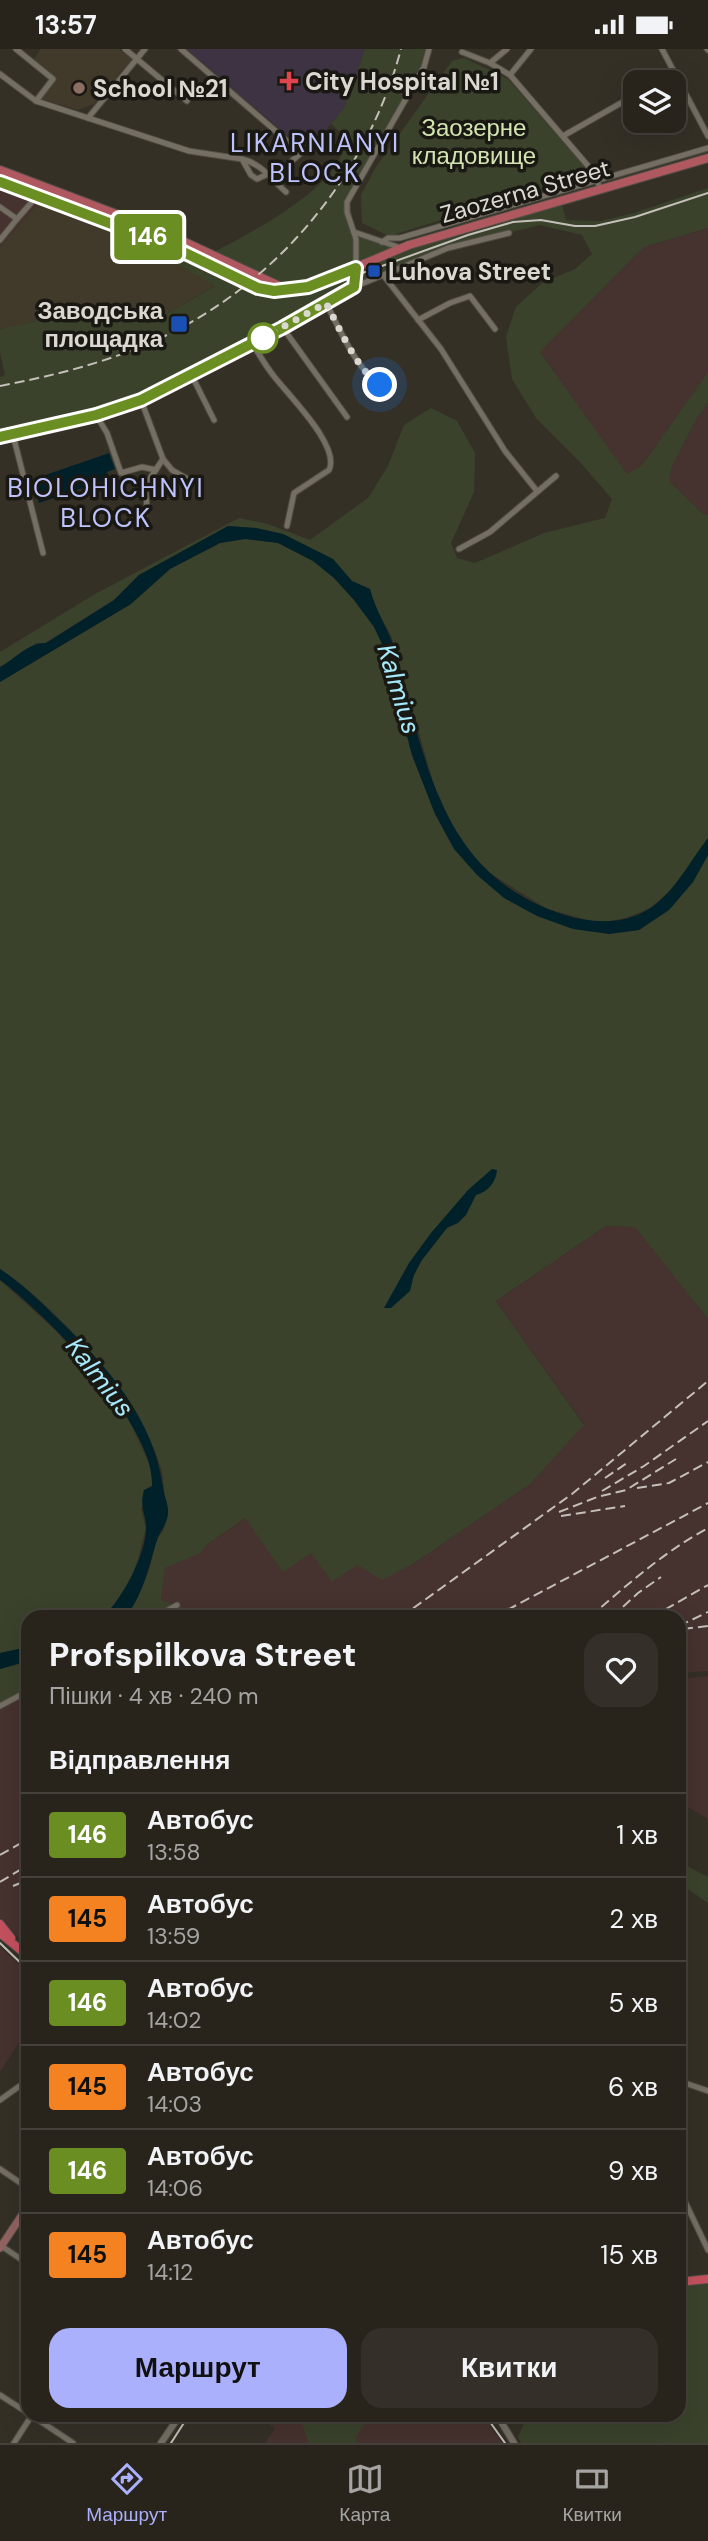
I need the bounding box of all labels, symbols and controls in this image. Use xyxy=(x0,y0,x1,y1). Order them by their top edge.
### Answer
text: 13:57 xyxy=(35,8,97,42)
place label: City Hospital №1 xyxy=(305,66,499,97)
map controls xyxy=(623,70,686,133)
button: layers xyxy=(623,70,686,133)
marker: City Hospital №1 xyxy=(279,71,299,91)
place label: School №21 xyxy=(93,73,228,104)
marker: School №21 xyxy=(71,80,87,96)
park label: Заозерне кладовище xyxy=(412,112,536,171)
district label: LIKARNIANYI BLOCK xyxy=(230,126,400,190)
street label: Zaozerna Street xyxy=(437,152,613,230)
line badge: 146 xyxy=(108,214,188,260)
text: 146 xyxy=(128,221,168,252)
place label: Luhova Street xyxy=(388,256,551,287)
marker: Luhova Street xyxy=(366,263,382,279)
place label: Заводська площадка xyxy=(37,295,164,354)
marker: Заводська площадка xyxy=(169,314,189,334)
unlabelled marker xyxy=(248,323,278,353)
your location xyxy=(362,367,397,402)
district label: BIOLOHICHNYI BLOCK xyxy=(7,471,205,535)
water label: Kalmius xyxy=(369,640,429,738)
water label: Kalmius xyxy=(58,1330,142,1424)
text: Profspilkova Street xyxy=(49,1633,357,1676)
button: heart xyxy=(584,1633,658,1707)
text: Пішки · 4 хв · 240 m xyxy=(49,1681,259,1711)
text: Відправлення xyxy=(49,1743,230,1777)
text: Автобус xyxy=(147,1803,254,1837)
text: 1 хв xyxy=(616,1818,658,1852)
text: 146 xyxy=(68,1819,107,1850)
text: 13:58 xyxy=(147,1837,200,1867)
text: Автобус xyxy=(147,1887,254,1921)
text: 2 хв xyxy=(609,1902,658,1936)
text: 145 xyxy=(68,1903,107,1934)
text: 13:59 xyxy=(147,1921,200,1951)
text: Автобус xyxy=(147,1971,254,2005)
text: 5 хв xyxy=(608,1986,658,2020)
text: 146 xyxy=(68,1987,107,2018)
text: 14:02 xyxy=(147,2005,202,2035)
text: Автобус xyxy=(147,2055,254,2089)
text: 6 хв xyxy=(608,2070,658,2104)
text: 145 xyxy=(68,2071,107,2102)
text: 14:03 xyxy=(147,2089,202,2119)
text: Автобус xyxy=(147,2139,254,2173)
text: 9 хв xyxy=(608,2154,658,2188)
text: 146 xyxy=(68,2155,107,2186)
text: 14:06 xyxy=(147,2173,203,2203)
text: Автобус xyxy=(147,2223,254,2257)
text: 15 хв xyxy=(600,2238,658,2272)
text: 145 xyxy=(68,2239,107,2270)
text: 14:12 xyxy=(147,2257,193,2287)
button: Маршрут xyxy=(49,2328,347,2408)
button: Квитки xyxy=(361,2328,658,2408)
tab: Маршрут xyxy=(86,2460,167,2527)
tab: Карта xyxy=(339,2460,390,2527)
tab: Квитки xyxy=(562,2460,622,2527)

